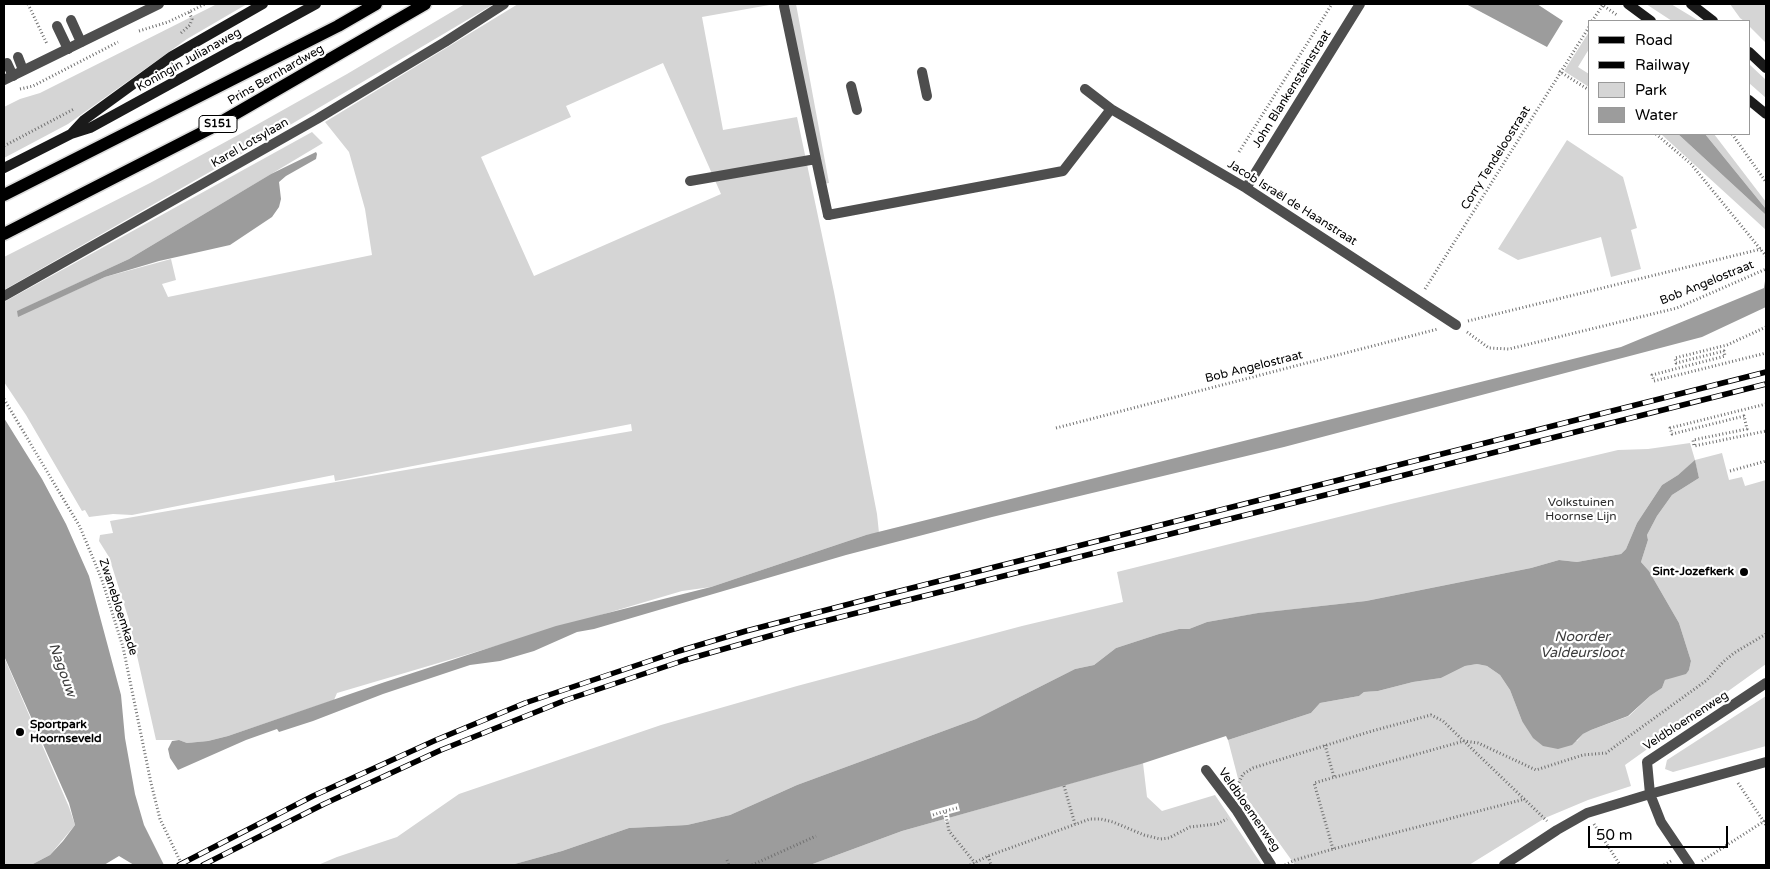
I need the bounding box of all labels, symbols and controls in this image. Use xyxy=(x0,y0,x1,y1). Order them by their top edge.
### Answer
legend xyxy=(1588,20,1750,135)
street label: Koningin Julianaweg xyxy=(134,25,244,95)
street label: John Blankensteinstraat xyxy=(1250,27,1334,151)
text: Road xyxy=(1635,31,1673,49)
street label: Prins Bernhardweg xyxy=(225,42,327,108)
text: Railway xyxy=(1635,56,1690,74)
text: Park xyxy=(1635,81,1667,99)
street label: Corry Tendeloostraat xyxy=(1458,103,1534,213)
text: Water xyxy=(1635,106,1678,124)
street label: Karel Lotsylaan xyxy=(209,115,291,171)
road number: S151 xyxy=(199,116,237,132)
street label: Jacob Israël de Haanstraat xyxy=(1225,157,1359,249)
street label: Bob Angelostraat xyxy=(1658,258,1756,308)
street label: Bob Angelostraat xyxy=(1204,348,1304,386)
park label: Volkstuinen Hoornse Lijn xyxy=(1545,496,1617,524)
street label: Zwanebloemkade xyxy=(96,557,140,657)
place label: Sint-Jozefkerk xyxy=(1652,565,1734,579)
marker: Sint-Jozefkerk xyxy=(1738,566,1750,578)
water label: Noorder Valdeursloot xyxy=(1540,629,1624,662)
water label: Nagouw xyxy=(45,641,79,699)
street label: Veldbloemenweg xyxy=(1641,688,1731,754)
place label: Sportpark Hoornseveld xyxy=(30,718,102,746)
marker: Sportpark Hoornseveld xyxy=(14,726,26,738)
street label: Veldbloemenweg xyxy=(1215,766,1283,854)
scale bar xyxy=(1590,816,1730,848)
text: 50 m xyxy=(1596,826,1633,844)

